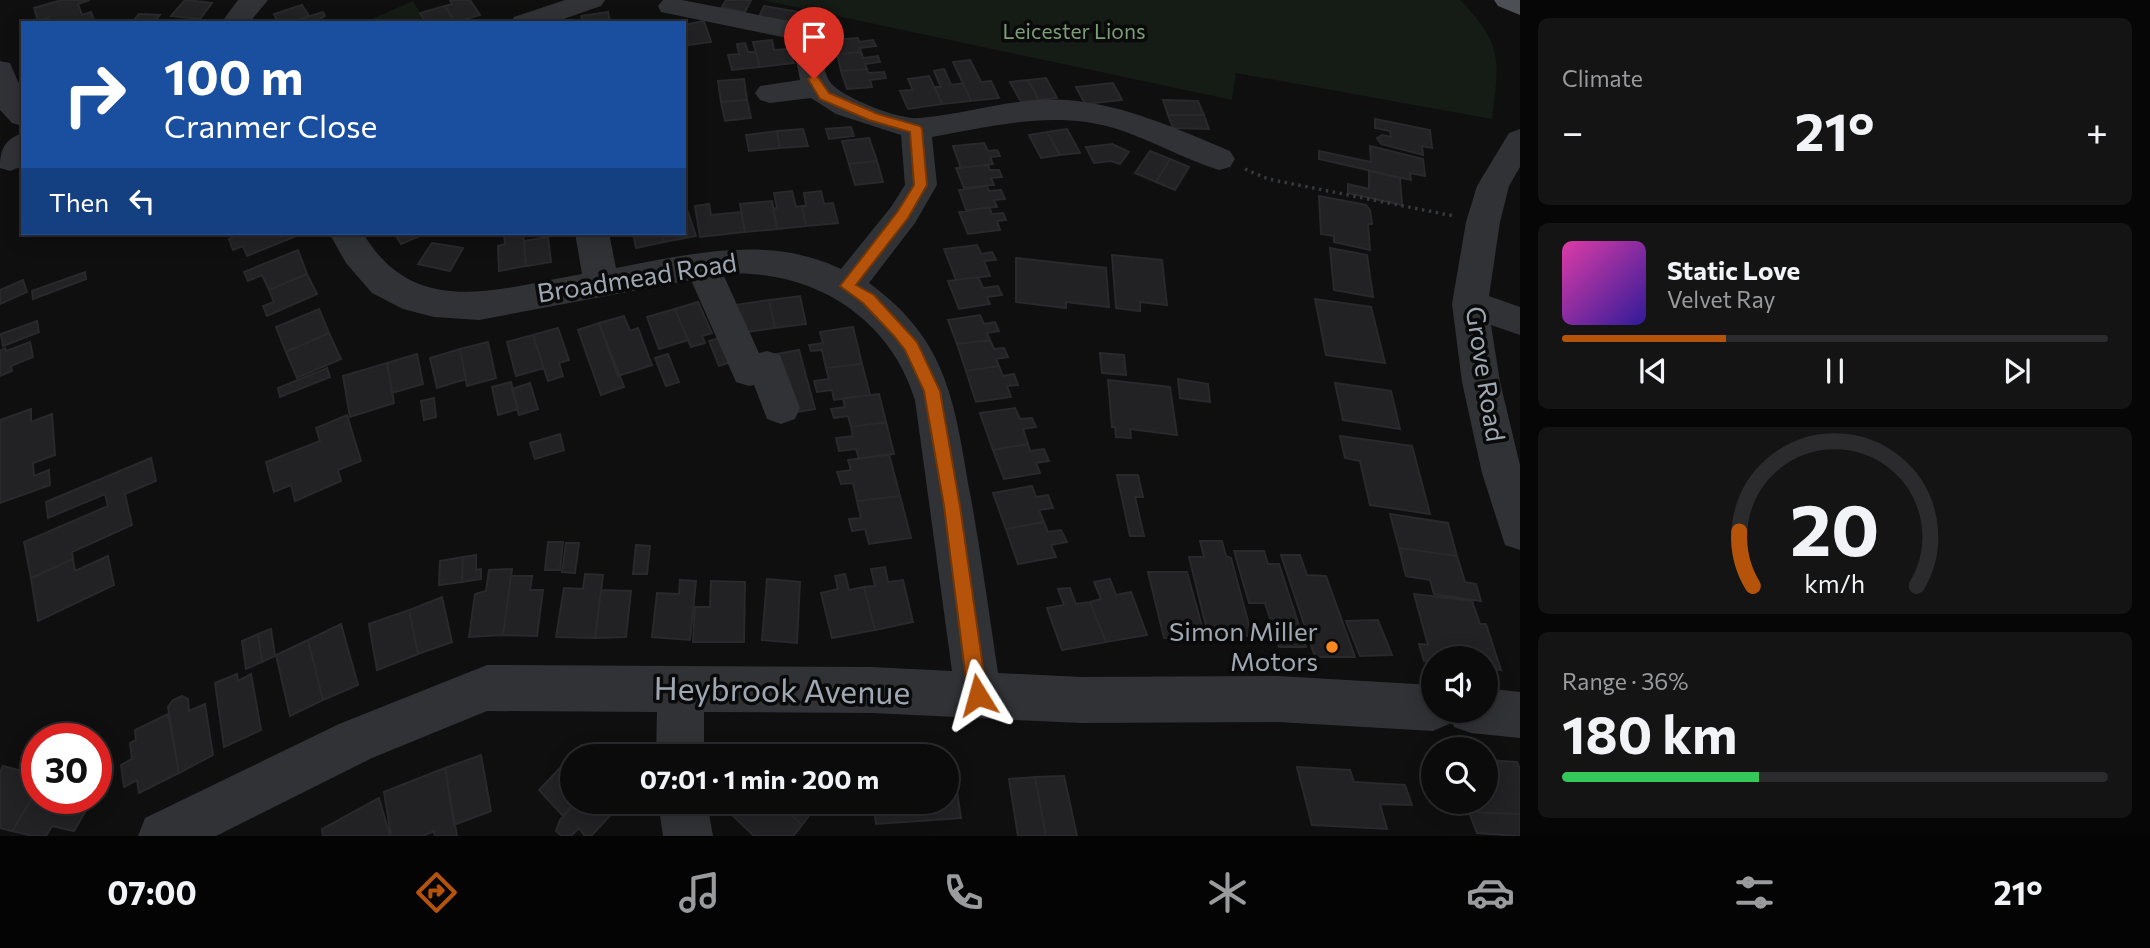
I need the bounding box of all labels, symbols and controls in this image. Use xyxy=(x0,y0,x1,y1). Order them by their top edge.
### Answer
pin xyxy=(784,7,844,79)
icon: arrive xyxy=(795,18,833,56)
park label: Leicester Lions xyxy=(1003,18,1145,43)
text: 100 m xyxy=(164,45,303,105)
icon: right xyxy=(49,49,140,140)
text: Climate xyxy=(1562,64,1643,92)
text: 21° xyxy=(1795,98,1874,162)
text: Cranmer Close xyxy=(164,105,377,145)
text: − xyxy=(1562,107,1584,154)
text: + xyxy=(2086,107,2108,154)
icon: left xyxy=(123,182,161,220)
text: Then xyxy=(49,186,109,217)
street label: Broadmead Road xyxy=(535,245,739,308)
text: Static Love xyxy=(1667,254,1800,285)
text: Velvet Ray xyxy=(1667,285,1775,313)
street label: Grove Road xyxy=(1461,304,1512,444)
icon: previous xyxy=(1634,352,1672,390)
icon: pause xyxy=(1816,352,1854,390)
icon: next xyxy=(1998,352,2036,390)
text: 20 xyxy=(1790,483,1880,572)
text: km/h xyxy=(1805,568,1865,598)
place label: Simon Miller Motors xyxy=(1169,615,1318,676)
marker: Simon Miller Motors xyxy=(1324,639,1340,655)
map controls xyxy=(1421,646,1498,814)
button: sound xyxy=(1421,646,1498,723)
position arrow xyxy=(941,658,1015,732)
street label: Heybrook Avenue xyxy=(653,667,911,711)
text: Range · 36% xyxy=(1562,667,1689,695)
text: 180 km xyxy=(1562,701,1737,765)
speed limit sign: 30 xyxy=(21,723,112,814)
button: search xyxy=(1421,737,1498,814)
text: 07:01 · 1 min · 200 m xyxy=(640,763,879,794)
icon: directions xyxy=(412,868,461,917)
icon: music xyxy=(675,868,724,917)
icon: phone xyxy=(939,868,988,917)
icon: climate xyxy=(1203,868,1252,917)
icon: car xyxy=(1466,868,1515,917)
icon: filters xyxy=(1730,868,1779,917)
text: 07:00 xyxy=(107,872,197,912)
text: 21° xyxy=(1994,872,2043,912)

